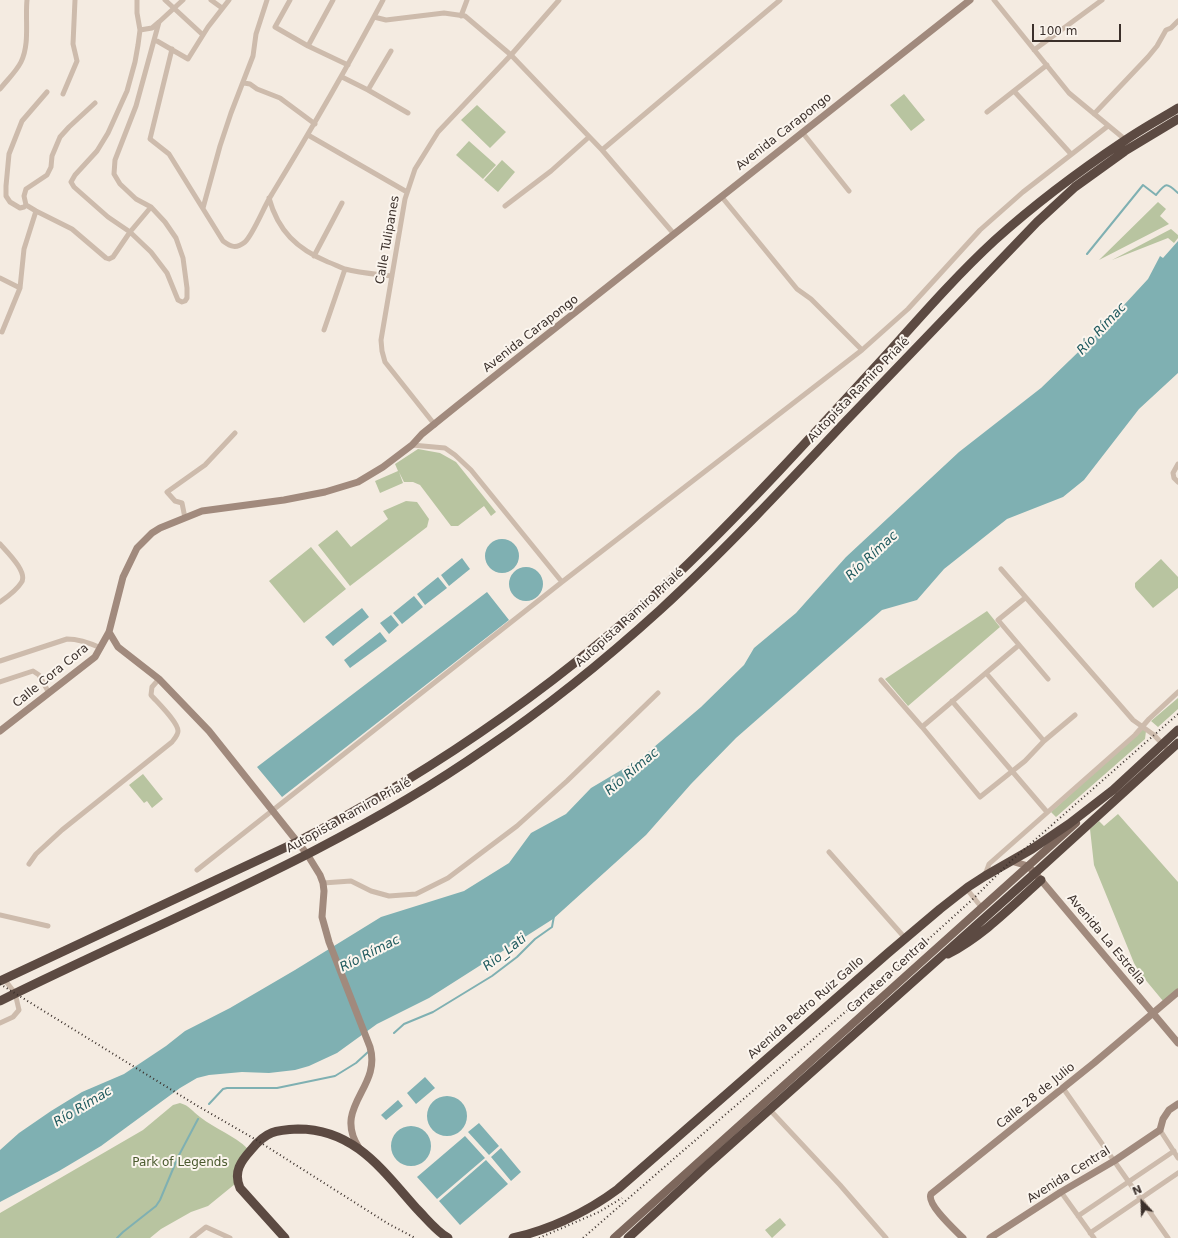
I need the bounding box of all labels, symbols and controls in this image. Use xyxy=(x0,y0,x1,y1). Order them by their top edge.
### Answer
scale bar xyxy=(1034,16,1123,42)
text: 100 m xyxy=(1039,24,1077,38)
street label: Avenida Carapongo xyxy=(733,90,835,174)
street label: Calle Tulipanes xyxy=(373,195,403,285)
street label: Avenida Carapongo xyxy=(480,292,582,376)
water label: Río Rímac xyxy=(1074,300,1130,358)
street label: Autopista Ramiro Prialé xyxy=(805,334,913,446)
water label: Río Rímac xyxy=(843,528,901,584)
street label: Autopista Ramiro Prialé xyxy=(573,566,687,670)
street label: Calle Cora Cora xyxy=(10,641,92,711)
water label: Río Rímac xyxy=(602,745,662,799)
street label: Autopista Ramiro Prialé xyxy=(284,776,414,856)
street label: Avenida La Estrella xyxy=(1064,892,1148,988)
water label: Rio_Lati xyxy=(480,931,530,975)
water label: Río Rímac xyxy=(337,932,403,976)
street label: Carretera Central xyxy=(844,936,932,1016)
street label: Avenida Pedro Ruiz Gallo xyxy=(745,954,867,1062)
street label: Calle 28 de Julio xyxy=(994,1060,1078,1132)
water label: Río Rímac xyxy=(51,1084,115,1130)
street label: Avenida Central xyxy=(1025,1144,1113,1206)
park label: Park of Legends xyxy=(132,1156,228,1170)
north arrow xyxy=(1122,1182,1162,1222)
text: N xyxy=(1130,1183,1144,1198)

